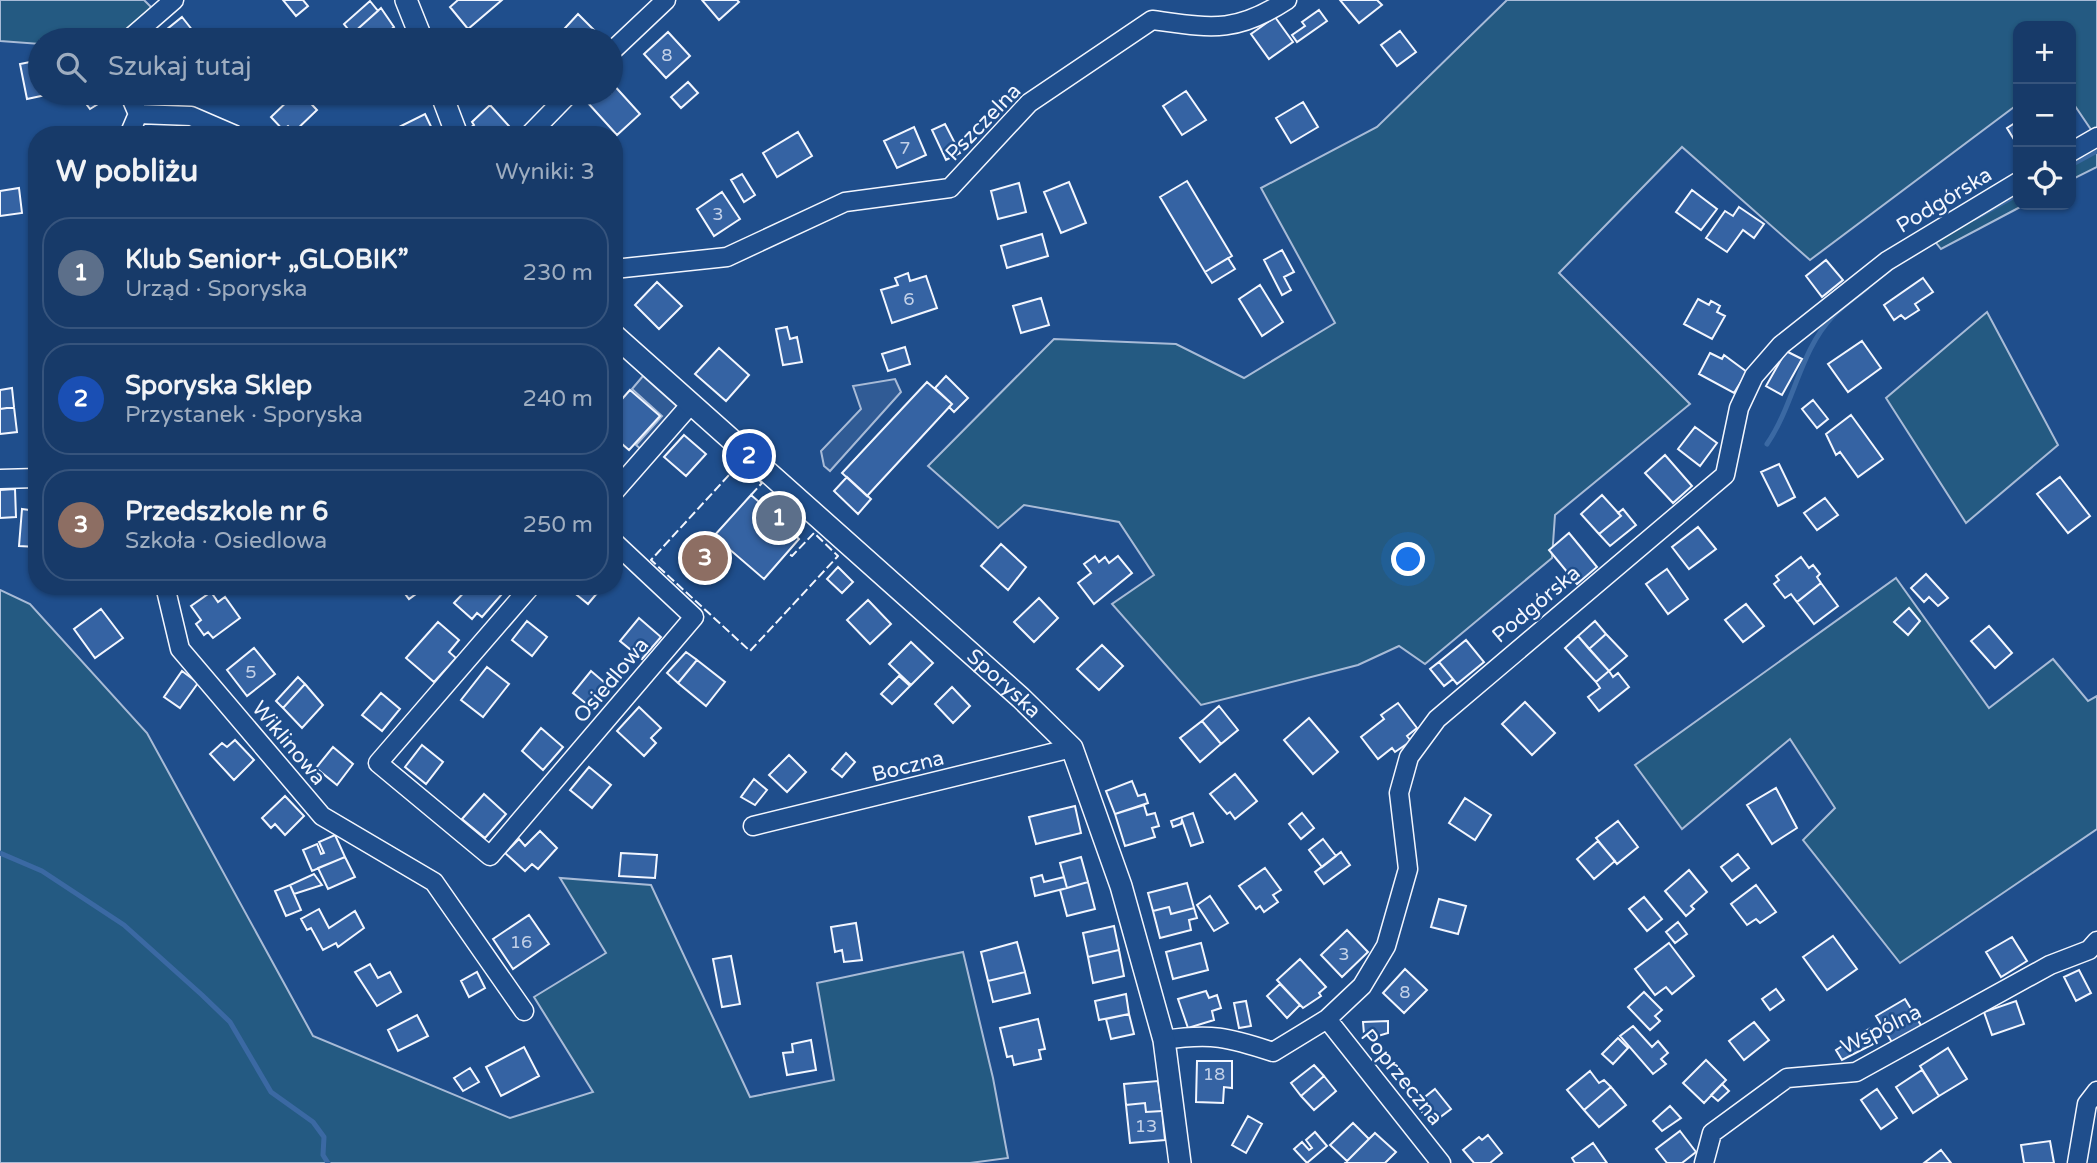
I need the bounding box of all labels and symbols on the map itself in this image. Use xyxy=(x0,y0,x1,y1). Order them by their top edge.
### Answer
house number: 8 xyxy=(661,44,673,66)
street label: Pszczelna xyxy=(940,78,1026,166)
house number: 7 xyxy=(899,137,911,159)
street label: Podgórska xyxy=(1892,162,1997,239)
house number: 3 xyxy=(712,203,724,225)
house number: 6 xyxy=(903,288,915,310)
pin: 2 xyxy=(726,430,772,482)
pin: 1 xyxy=(756,492,802,544)
pin: 3 xyxy=(682,532,728,584)
your location xyxy=(1391,542,1425,576)
street label: Podgórska xyxy=(1487,560,1585,648)
street label: Osiedlowa xyxy=(569,633,654,728)
street label: Sporyska xyxy=(962,644,1046,724)
house number: 5 xyxy=(245,661,257,683)
street label: Wiklinowa xyxy=(246,696,331,790)
street label: Boczna xyxy=(869,745,947,788)
house number: 16 xyxy=(510,931,532,953)
house number: 3 xyxy=(1338,943,1350,965)
house number: 8 xyxy=(1399,981,1411,1003)
street label: Wspólna xyxy=(1837,999,1925,1060)
street label: Poprzeczna xyxy=(1355,1024,1448,1130)
house number: 18 xyxy=(1203,1063,1225,1085)
house number: 13 xyxy=(1135,1115,1157,1137)

